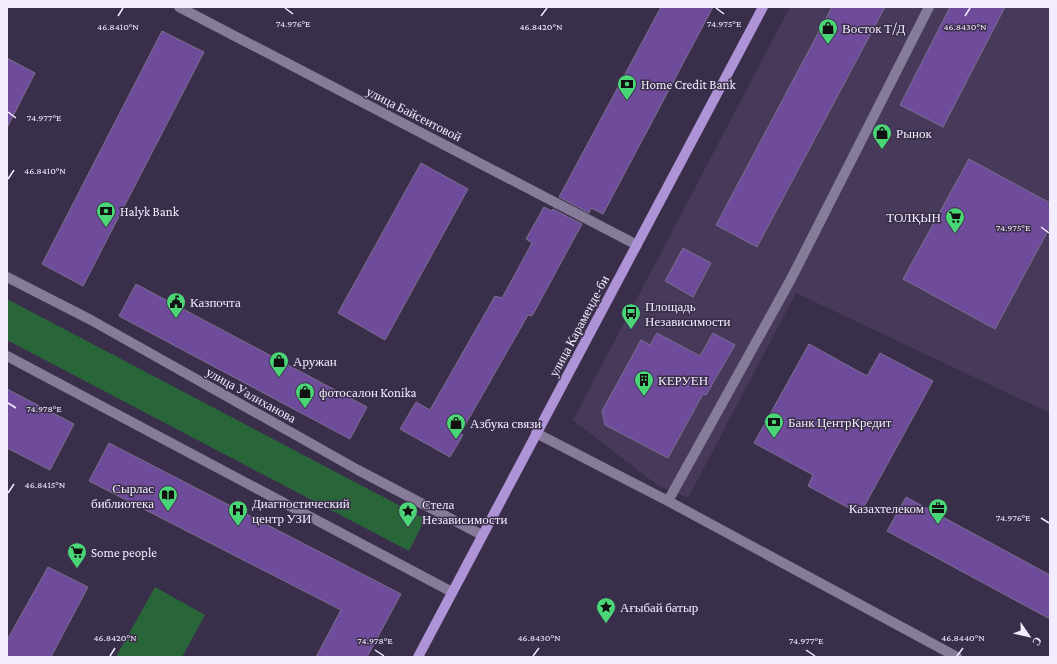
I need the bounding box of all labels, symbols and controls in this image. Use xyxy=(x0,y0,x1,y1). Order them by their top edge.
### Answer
shop icon: Восток Т/Д xyxy=(817,17,839,45)
text: 74.976°E xyxy=(276,18,311,29)
text: 74.975°E xyxy=(707,18,742,29)
text: 46.8410°N xyxy=(97,21,139,32)
text: 46.8420°N xyxy=(519,21,563,32)
place label: Восток Т/Д xyxy=(842,21,906,36)
text: 46.8430°N xyxy=(943,21,987,32)
bank icon: Home Credit Bank xyxy=(616,73,638,101)
place label: Home Credit Bank xyxy=(641,77,736,92)
street label: улица Байсеитовой xyxy=(364,84,464,145)
text: 74.977°E xyxy=(27,112,62,123)
shop icon: Рынок xyxy=(871,122,893,150)
place label: Рынок xyxy=(896,126,932,141)
text: 46.8410°N xyxy=(24,165,66,176)
bank icon: Halyk Bank xyxy=(95,200,117,228)
place label: Halyk Bank xyxy=(120,204,180,219)
supermarket icon: ТОЛҚЫН xyxy=(944,206,966,234)
place label: ТОЛҚЫН xyxy=(886,210,941,225)
text: 74.975°E xyxy=(996,222,1031,233)
street label: улица Караменде-би xyxy=(546,273,612,379)
public building icon: Казпочта xyxy=(165,291,187,319)
place label: Казпочта xyxy=(190,295,241,310)
place label: Площадь Независимости xyxy=(645,299,731,329)
bus stop icon: Площадь Независимости xyxy=(620,302,642,330)
shop icon: Аружан xyxy=(268,350,290,378)
place label: Аружан xyxy=(293,354,337,369)
street label: улица Уалиханова xyxy=(203,364,299,426)
building icon: КЕРУЕН xyxy=(633,369,655,397)
place label: КЕРУЕН xyxy=(658,373,708,388)
shop icon: фотосалон Konika xyxy=(294,381,316,409)
place label: фотосалон Konika xyxy=(319,385,417,400)
text: 74.978°E xyxy=(26,403,62,414)
bank icon: Банк ЦентрКредит xyxy=(763,411,785,439)
shop icon: Азбука связи xyxy=(445,412,467,440)
place label: Банк ЦентрКредит xyxy=(788,415,892,430)
place label: Азбука связи xyxy=(470,416,541,431)
text: 46.8415°N xyxy=(25,479,66,490)
place label: Сырлас библиотека xyxy=(91,481,154,511)
library icon: Сырлас библиотека xyxy=(157,484,179,512)
place label: Диагностический центр УЗИ xyxy=(252,496,350,526)
place label: Стела Независимости xyxy=(422,497,508,527)
office icon: Казахтелеком xyxy=(927,497,949,525)
hospital icon: Диагностический центр УЗИ xyxy=(227,499,249,527)
place icon: Стела Независимости xyxy=(397,500,419,528)
place label: Казахтелеком xyxy=(849,501,924,516)
text: 74.976°E xyxy=(996,512,1031,523)
supermarket icon: Some people xyxy=(66,541,88,569)
place label: Some people xyxy=(91,545,157,560)
place icon: Ағыбай батыр xyxy=(595,596,617,624)
place label: Ағыбай батыр xyxy=(620,600,698,615)
north arrow xyxy=(1009,616,1049,656)
text: 46.8420°N xyxy=(93,632,137,643)
text: 46.8430°N xyxy=(517,632,561,643)
text: 46.8440°N xyxy=(941,632,985,643)
text: 74.978°E xyxy=(357,635,393,646)
text: 74.977°E xyxy=(789,635,824,646)
text: С xyxy=(1030,635,1044,648)

